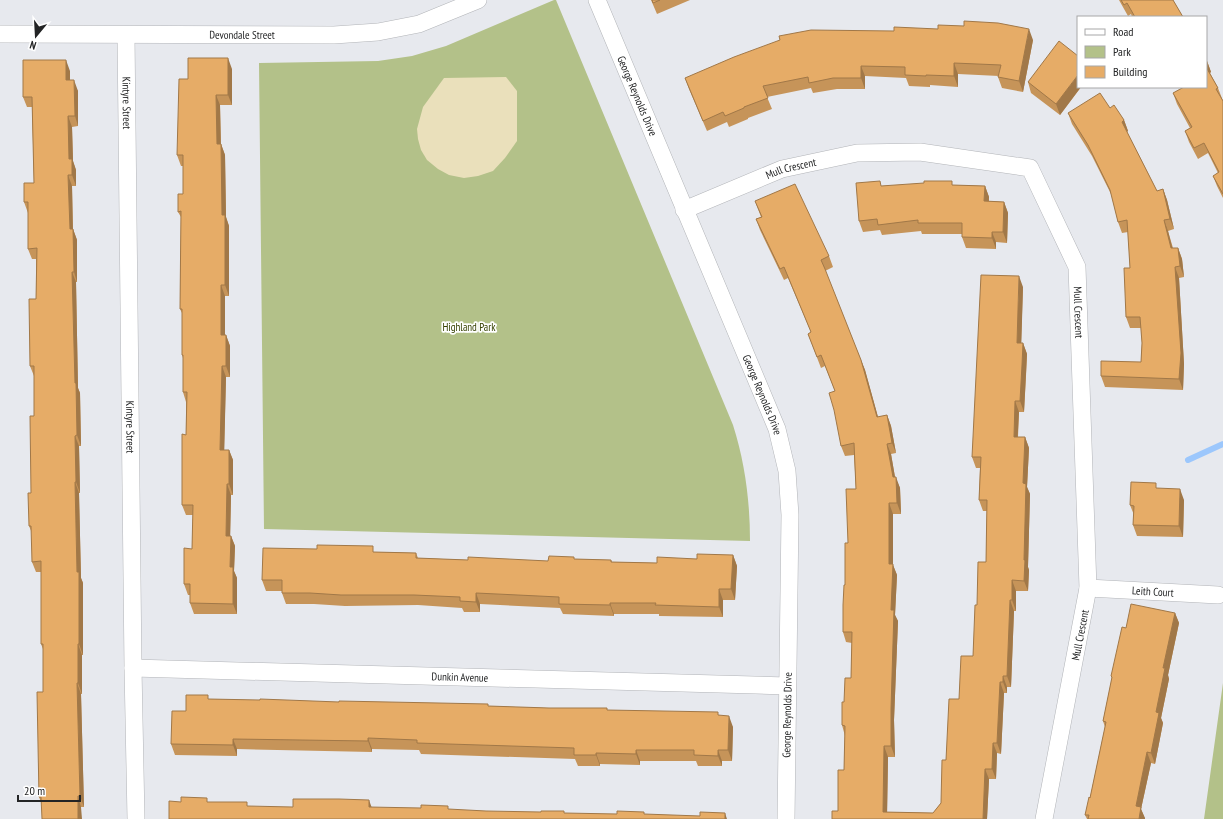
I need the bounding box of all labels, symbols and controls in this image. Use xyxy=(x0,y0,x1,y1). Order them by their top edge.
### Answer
north arrow xyxy=(16,16,56,56)
legend xyxy=(1077,16,1207,88)
text: Road xyxy=(1113,24,1133,39)
street label: Devondale Street xyxy=(209,28,275,42)
text: N xyxy=(28,38,38,53)
text: Park xyxy=(1113,44,1131,59)
street label: George Reynolds Drive xyxy=(614,54,660,139)
text: Building xyxy=(1113,64,1148,79)
street label: Kintyre Street xyxy=(119,77,134,129)
street label: Mull Crescent xyxy=(764,155,817,182)
street label: Mull Crescent xyxy=(1071,286,1086,338)
park label: Highland Park xyxy=(442,320,496,334)
street label: George Reynolds Drive xyxy=(740,352,785,437)
street label: Kintyre Street xyxy=(123,401,138,453)
street label: Leith Court xyxy=(1132,583,1174,600)
street label: Mull Crescent xyxy=(1068,608,1092,662)
street label: Dunkin Avenue xyxy=(431,669,489,685)
street label: George Reynolds Drive xyxy=(779,672,795,758)
scale bar xyxy=(18,777,80,803)
text: 20 m xyxy=(24,783,45,798)

